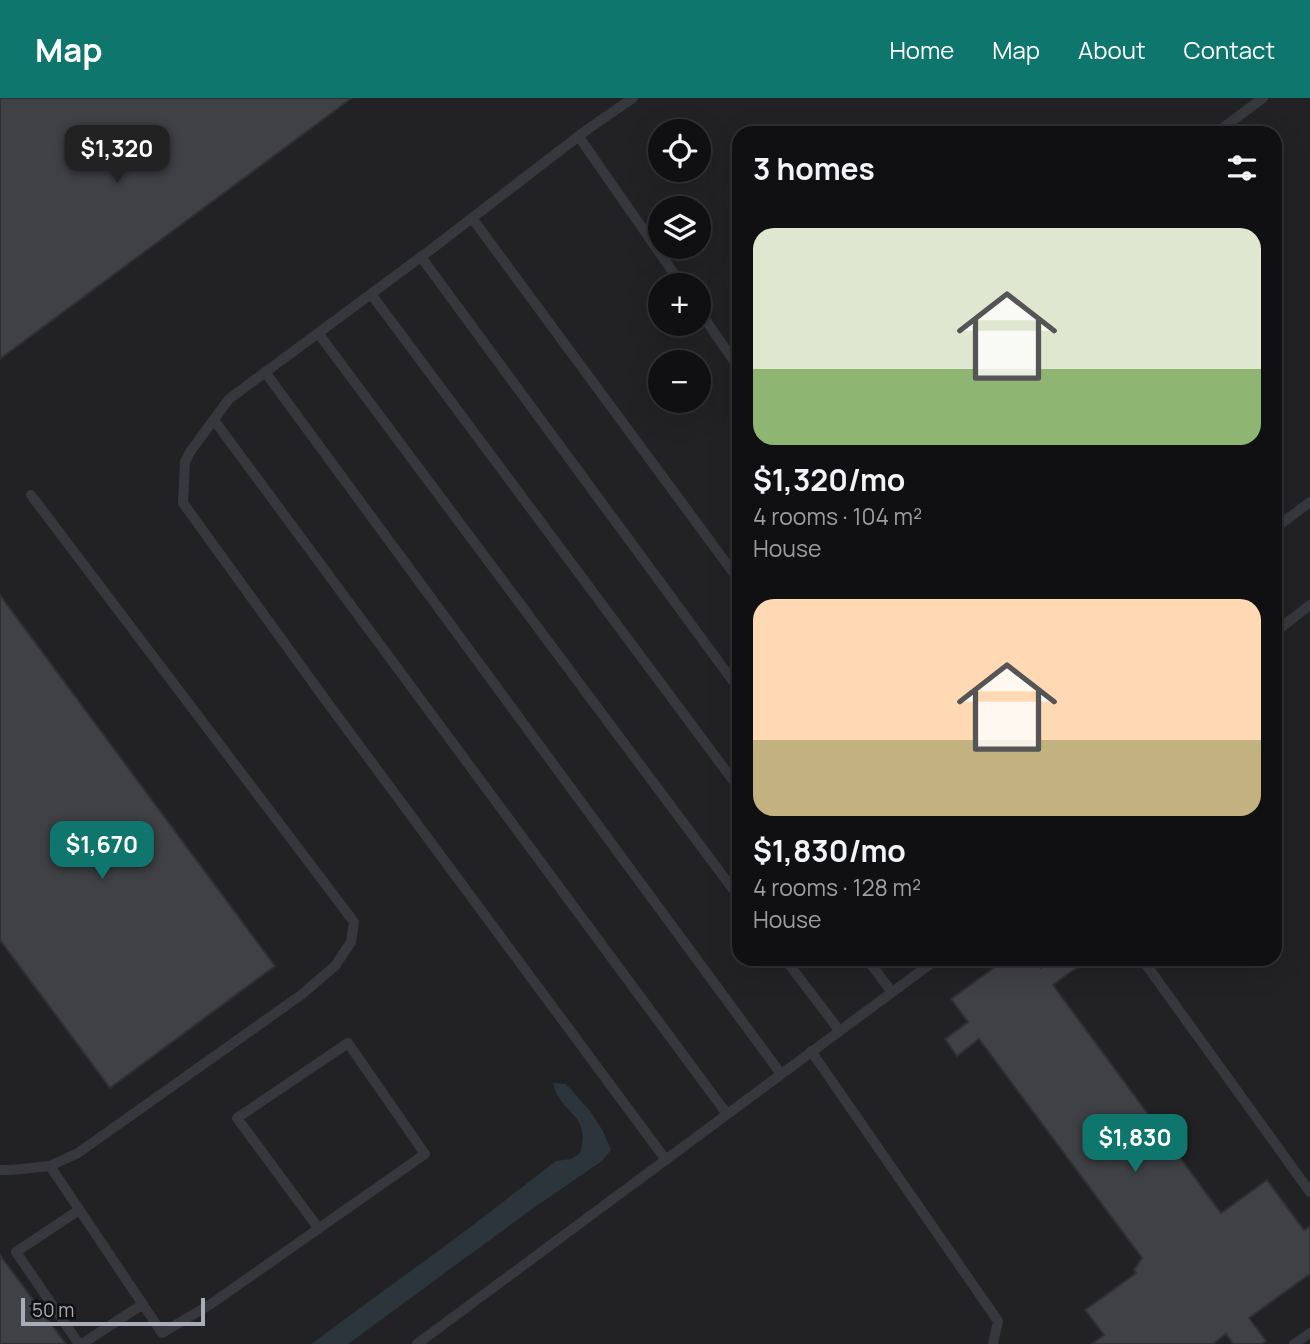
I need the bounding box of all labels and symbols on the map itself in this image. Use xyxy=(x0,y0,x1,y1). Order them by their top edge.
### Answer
pin: $1,320 xyxy=(60,126,174,185)
pin: $1,670 xyxy=(45,822,159,881)
pin: $1,830 xyxy=(1078,1114,1192,1174)
scale bar xyxy=(21,1295,205,1327)

